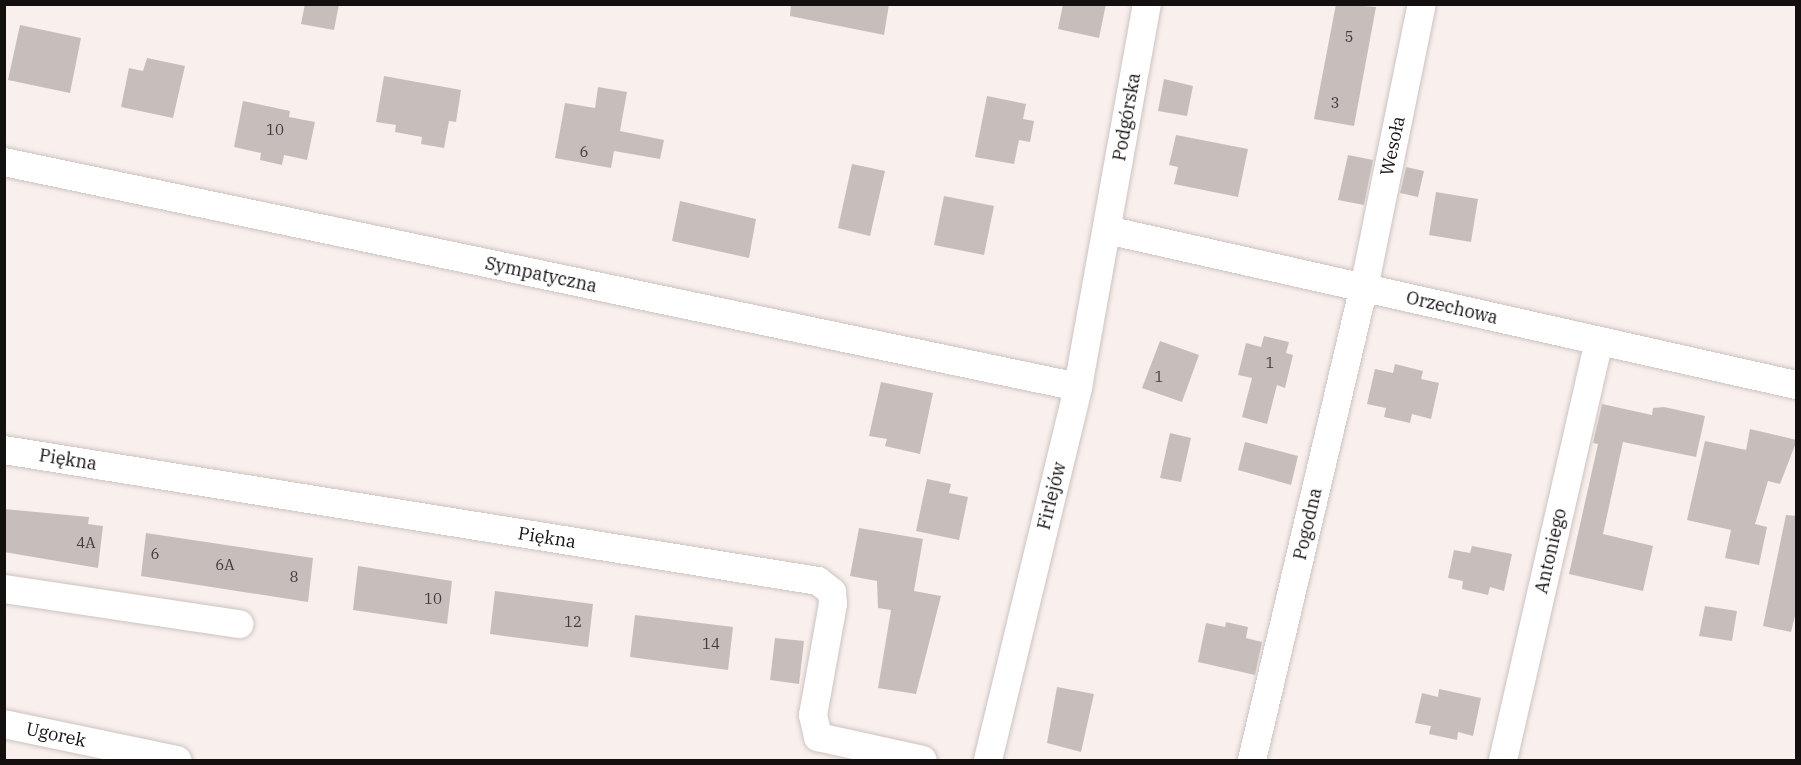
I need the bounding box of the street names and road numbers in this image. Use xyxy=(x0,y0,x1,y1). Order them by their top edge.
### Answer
street label: Podgórska xyxy=(1109,71,1145,163)
street label: Wesoła xyxy=(1376,114,1410,178)
street label: Sympatyczna xyxy=(483,253,599,297)
street label: Orzechowa xyxy=(1404,287,1500,329)
street label: Piękna xyxy=(37,445,99,475)
street label: Firlejów xyxy=(1033,460,1071,532)
street label: Pogodna xyxy=(1289,486,1327,562)
street label: Antoniego xyxy=(1531,506,1571,596)
street label: Piękna xyxy=(516,523,578,553)
street label: Ugorek xyxy=(24,718,88,752)

